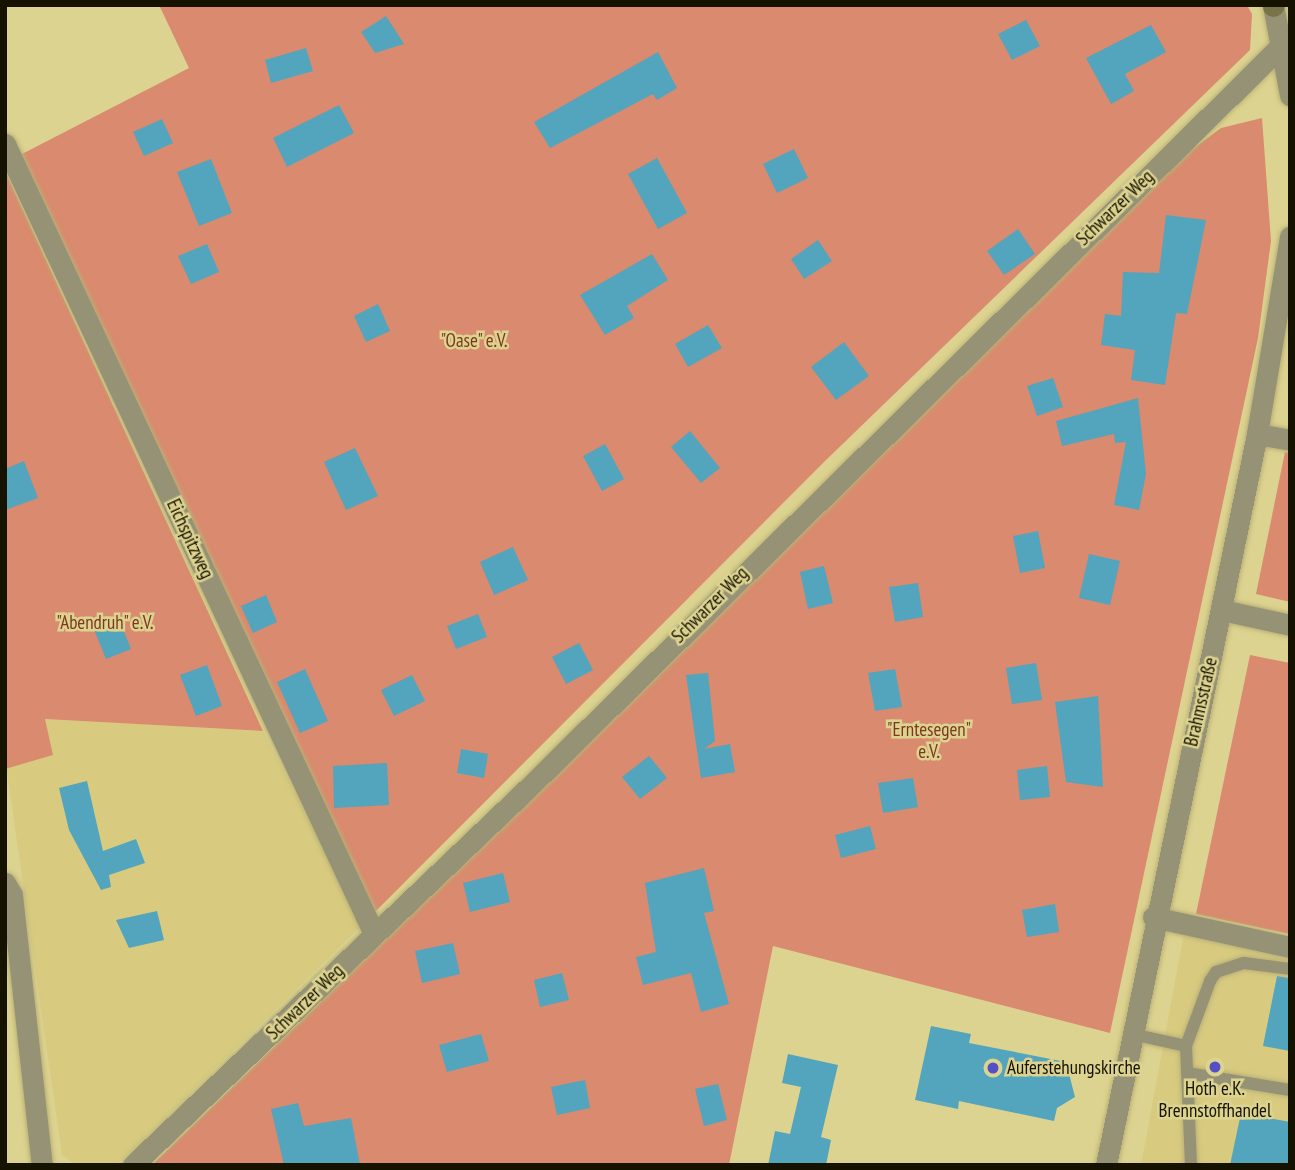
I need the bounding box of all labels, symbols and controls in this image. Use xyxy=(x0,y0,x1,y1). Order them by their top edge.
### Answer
street label: Schwarzer Weg xyxy=(1071,165,1159,251)
park label: "Oase" e.V. xyxy=(440,330,508,352)
street label: Eichspitzweg xyxy=(162,496,218,582)
street label: Schwarzer Weg xyxy=(667,562,753,648)
park label: "Abendruh" e.V. xyxy=(56,612,154,634)
street label: Brahmsstraße xyxy=(1180,655,1222,749)
park label: "Erntesegen" e.V. xyxy=(887,719,971,763)
street label: Schwarzer Weg xyxy=(261,959,349,1045)
place label: Auferstehungskirche xyxy=(1007,1057,1141,1079)
marker: Hoth e.K. Brennstoffhandel xyxy=(1207,1059,1223,1075)
marker: Auferstehungskirche xyxy=(985,1060,1001,1076)
place label: Hoth e.K. Brennstoffhandel xyxy=(1159,1078,1271,1122)

